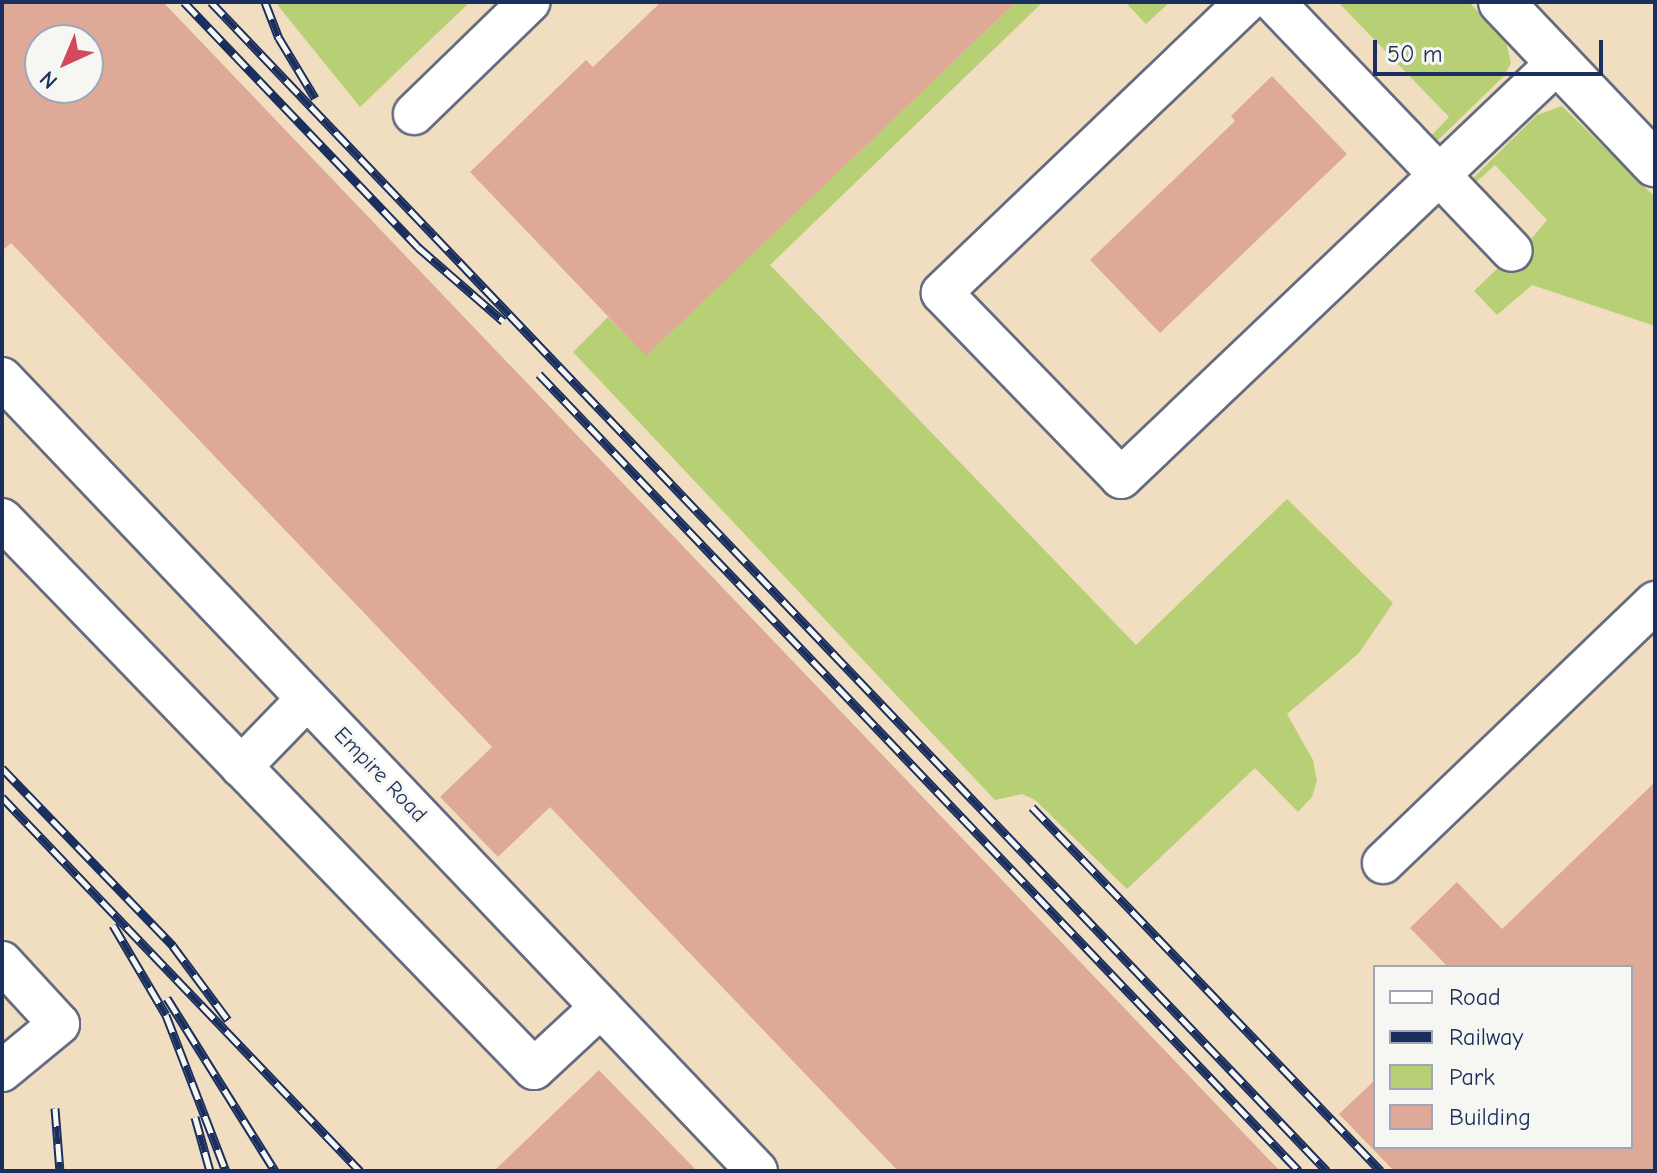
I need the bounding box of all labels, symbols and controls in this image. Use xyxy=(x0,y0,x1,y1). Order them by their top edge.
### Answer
north arrow xyxy=(24,24,104,104)
scale bar xyxy=(1377,24,1607,74)
text: 50 m xyxy=(1387,40,1443,68)
text: N xyxy=(35,65,63,94)
street label: Empire Road xyxy=(328,722,432,828)
legend xyxy=(1373,965,1633,1149)
text: Road xyxy=(1449,983,1501,1011)
text: Railway xyxy=(1449,1023,1523,1051)
text: Park xyxy=(1449,1063,1495,1091)
text: Building xyxy=(1449,1103,1531,1131)

